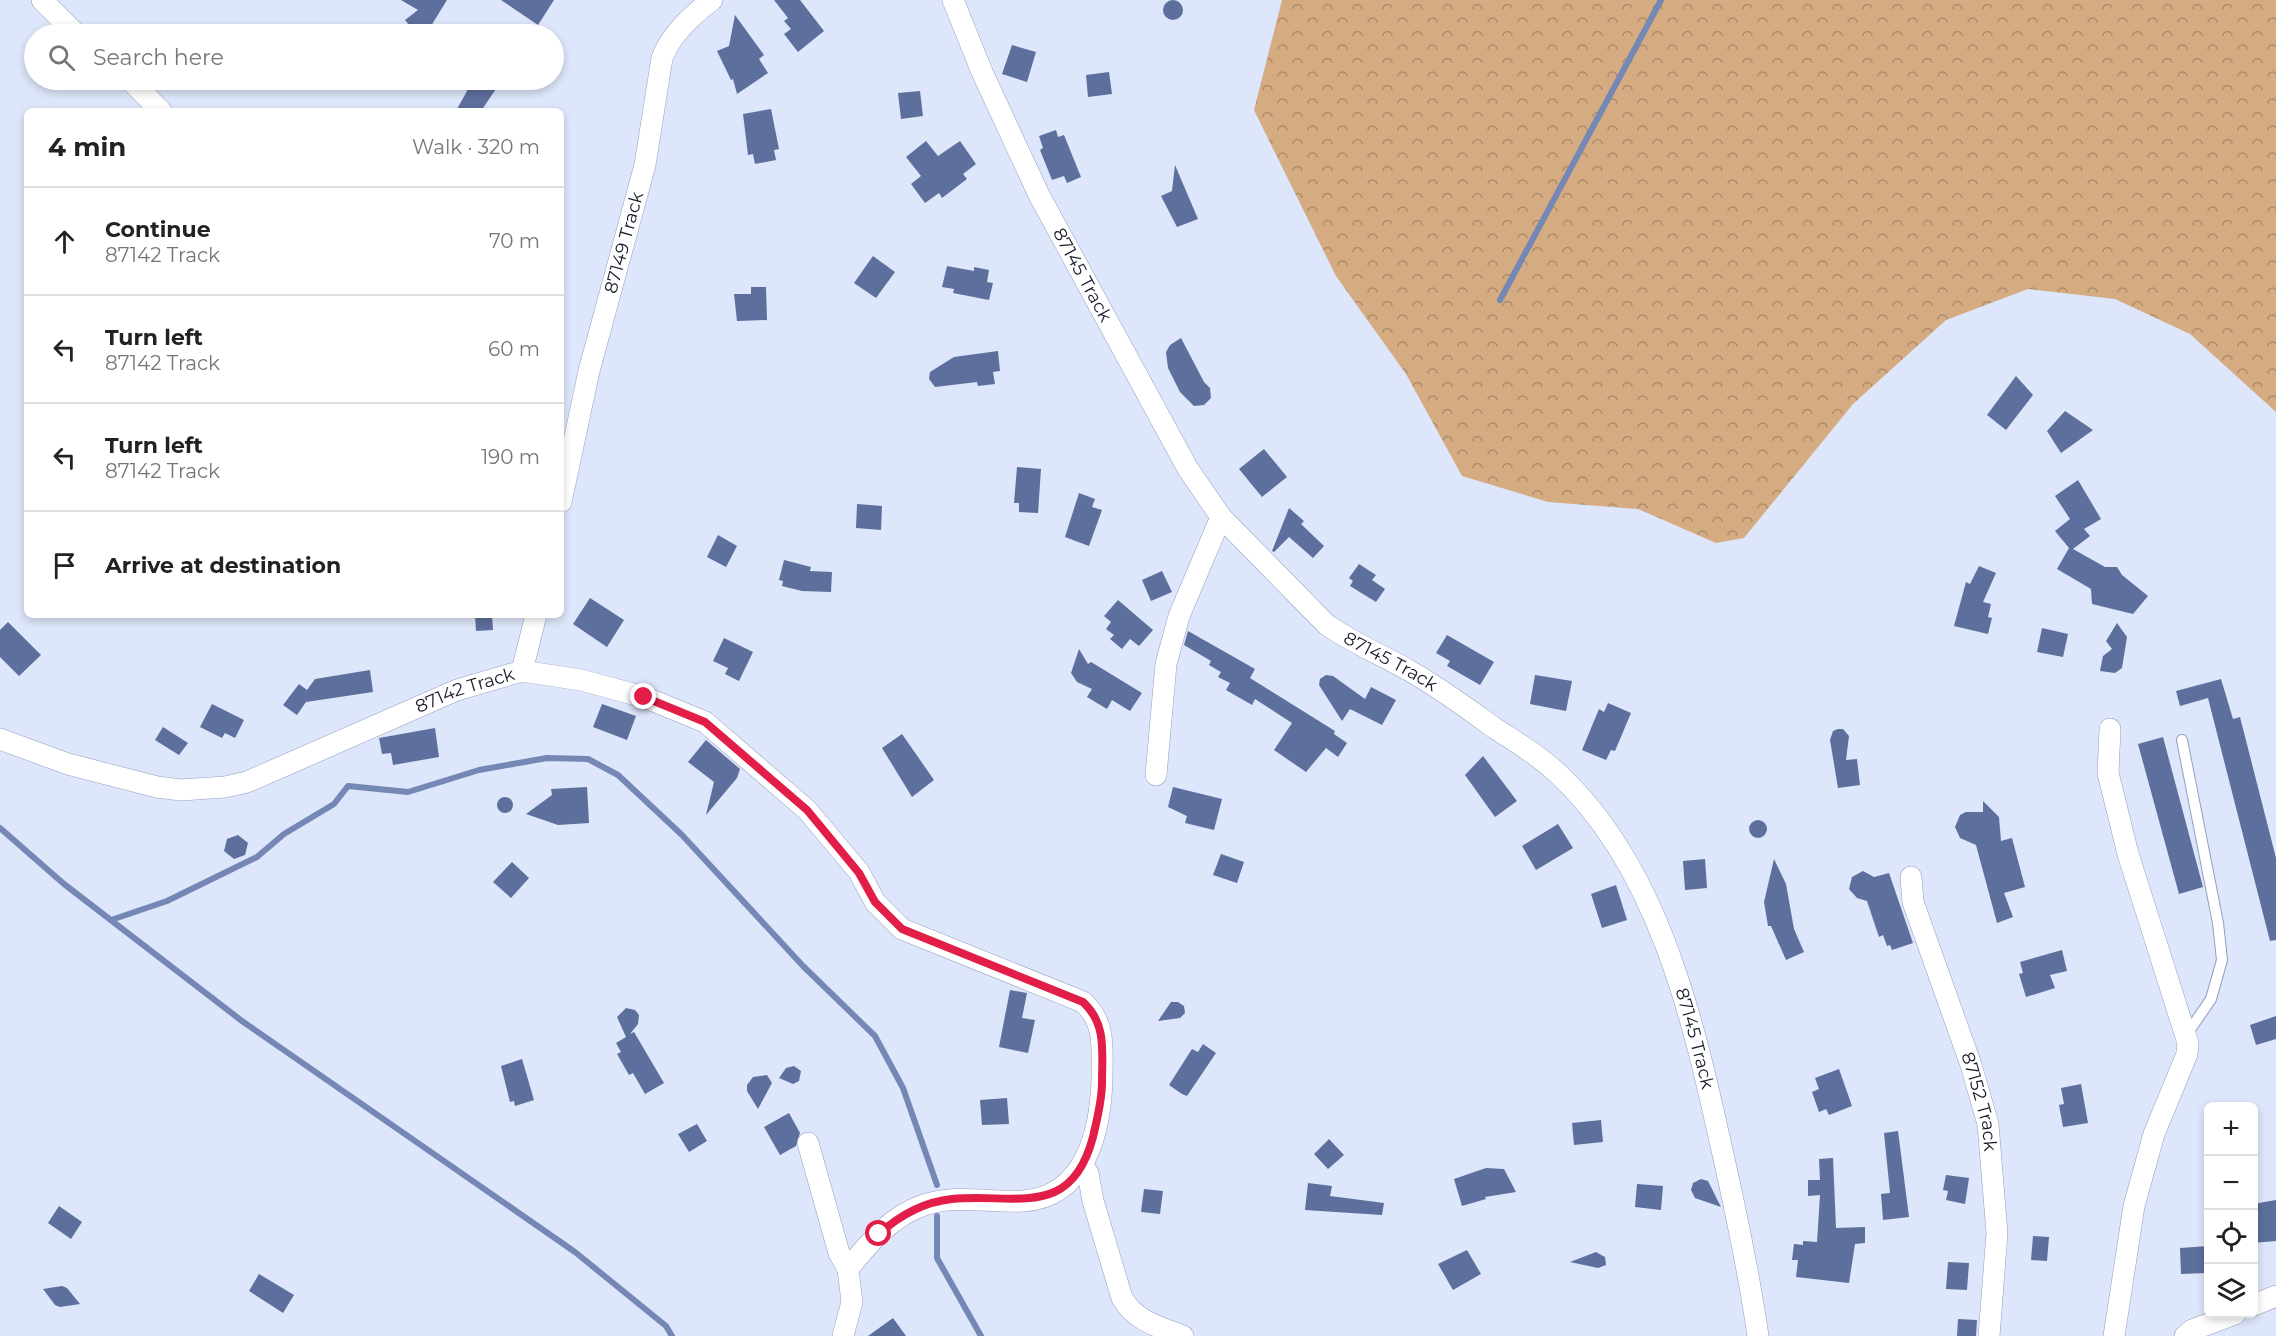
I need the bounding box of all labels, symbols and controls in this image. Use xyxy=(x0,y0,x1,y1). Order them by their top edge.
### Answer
search box xyxy=(24,24,564,90)
icon: search xyxy=(45,41,78,74)
text: Search here xyxy=(93,44,224,71)
text: 4 min xyxy=(48,131,126,163)
text: Walk · 320 m xyxy=(412,135,540,159)
street label: 87149 Track xyxy=(600,189,648,296)
text: Continue xyxy=(105,216,211,243)
street label: 87145 Track xyxy=(1048,224,1117,326)
icon: ahead xyxy=(48,225,81,258)
text: 70 m xyxy=(489,229,540,253)
text: 87142 Track xyxy=(105,243,220,267)
text: Turn left xyxy=(105,324,203,351)
icon: left xyxy=(48,333,81,366)
text: 60 m xyxy=(488,337,540,361)
text: 87142 Track xyxy=(105,351,220,375)
text: Turn left xyxy=(105,432,203,459)
icon: left xyxy=(48,441,81,474)
text: 190 m xyxy=(481,445,540,469)
text: 87142 Track xyxy=(105,459,220,483)
icon: arrive xyxy=(48,549,81,582)
text: Arrive at destination xyxy=(105,552,341,579)
street label: 87145 Track xyxy=(1340,627,1442,696)
street label: 87142 Track xyxy=(412,663,517,718)
route end xyxy=(630,683,656,709)
street label: 87145 Track xyxy=(1670,985,1719,1091)
street label: 87152 Track xyxy=(1956,1049,2001,1152)
map controls xyxy=(2204,1102,2258,1318)
button: + xyxy=(2204,1102,2258,1156)
button: − xyxy=(2204,1156,2258,1210)
button: locate xyxy=(2204,1210,2258,1264)
route start xyxy=(865,1220,891,1246)
button: layers xyxy=(2204,1264,2258,1318)

